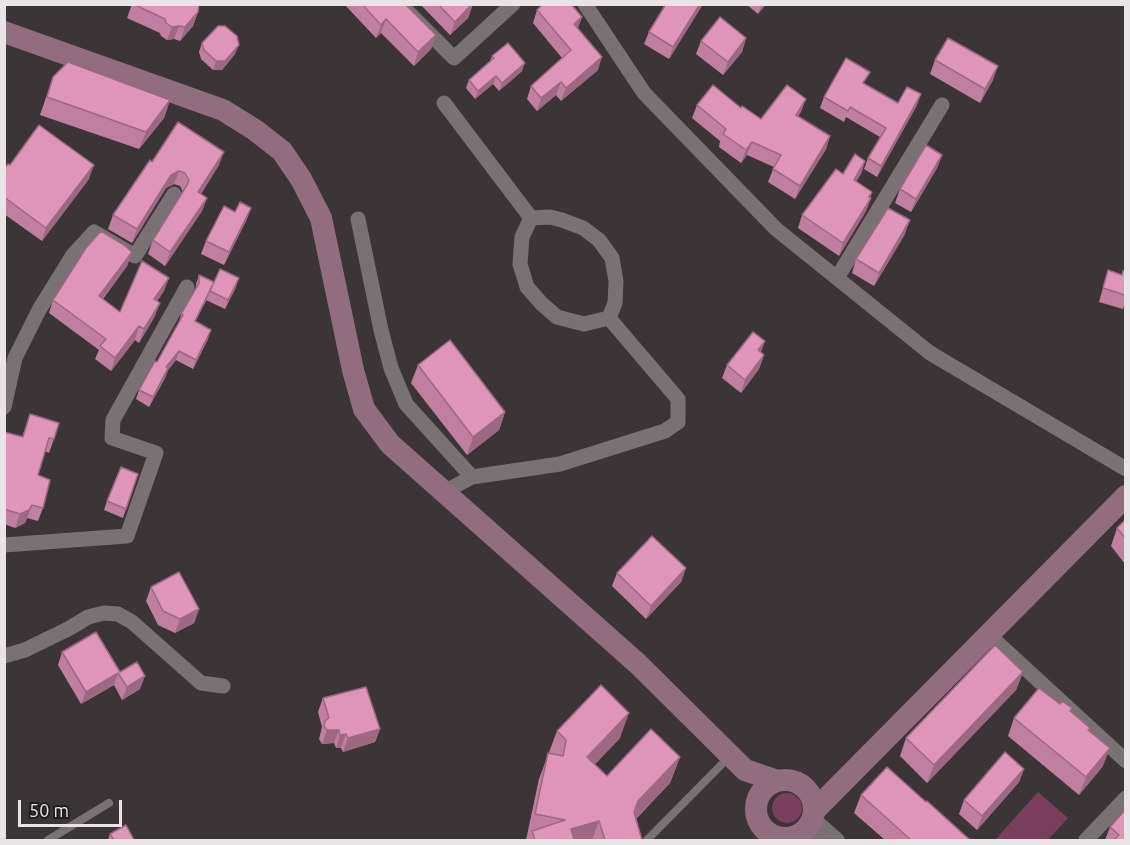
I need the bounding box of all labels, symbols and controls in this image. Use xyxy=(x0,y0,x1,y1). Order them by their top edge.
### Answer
scale bar xyxy=(21,788,124,826)
text: 50 m xyxy=(29,800,69,820)

